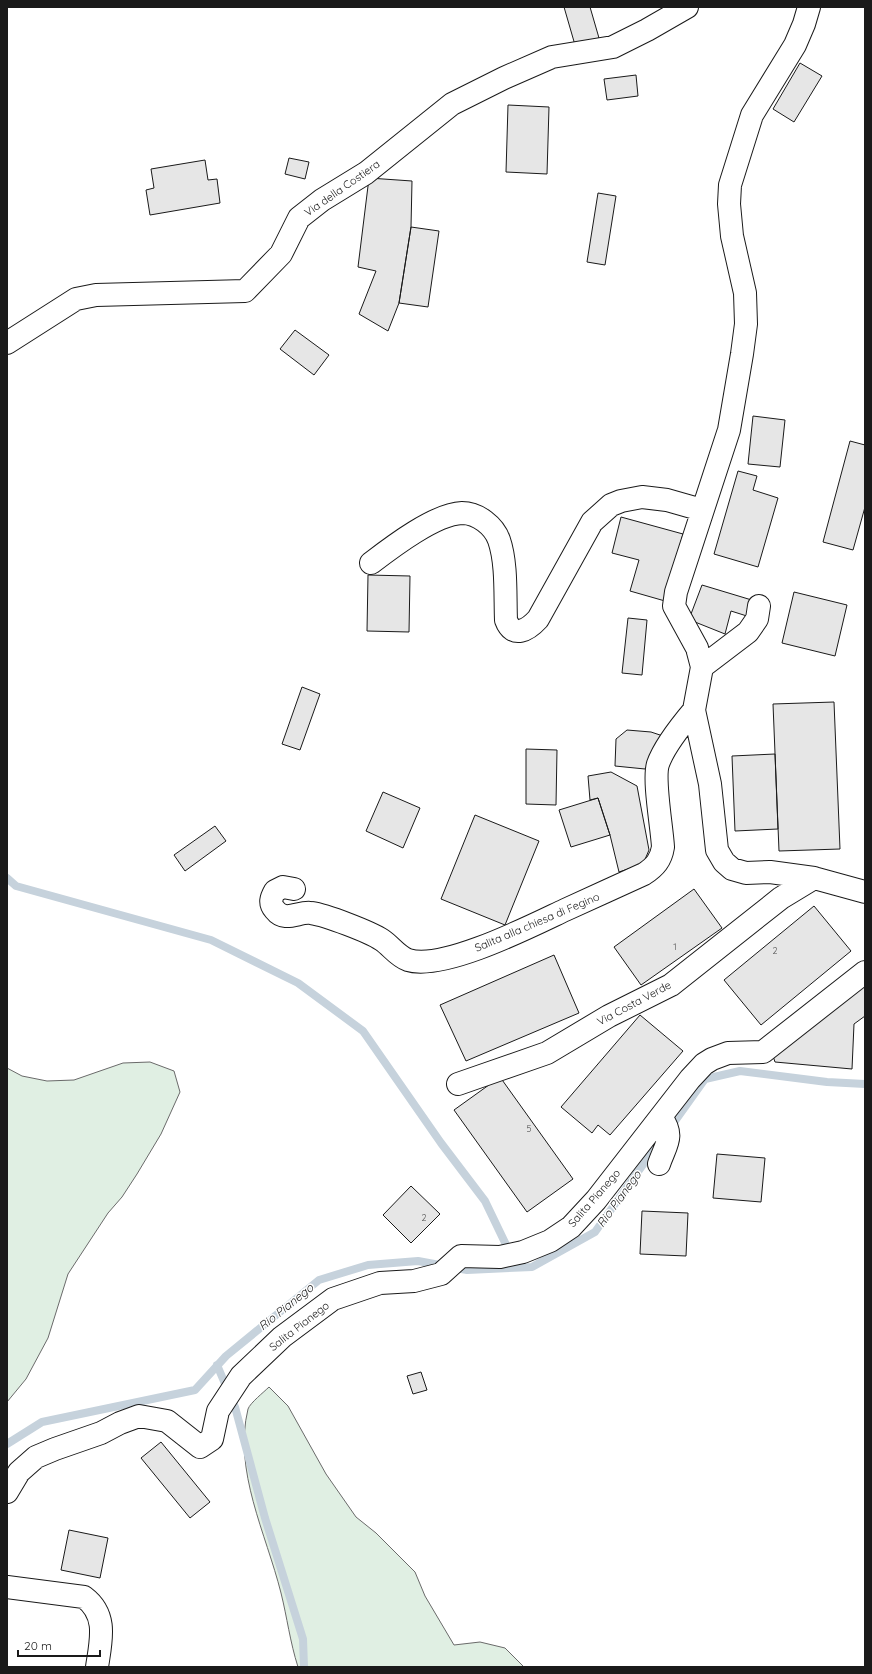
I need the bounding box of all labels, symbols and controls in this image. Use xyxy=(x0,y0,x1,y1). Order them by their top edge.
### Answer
street label: Via della Costiera xyxy=(302,157,382,219)
street label: Salita alla chiesa di Fegino xyxy=(472,889,602,955)
house number: 1 xyxy=(673,941,677,952)
house number: 2 xyxy=(773,945,778,956)
street label: Via Costa Verde xyxy=(595,978,673,1028)
house number: 5 xyxy=(527,1123,532,1134)
street label: Salita Pianego xyxy=(565,1166,623,1230)
water label: Rio Pianego xyxy=(593,1167,645,1230)
house number: 2 xyxy=(422,1212,427,1223)
water label: Rio Pianego xyxy=(255,1279,317,1333)
street label: Salita Pianego xyxy=(266,1298,332,1354)
scale bar xyxy=(18,1632,100,1658)
text: 20 m xyxy=(24,1638,52,1653)

